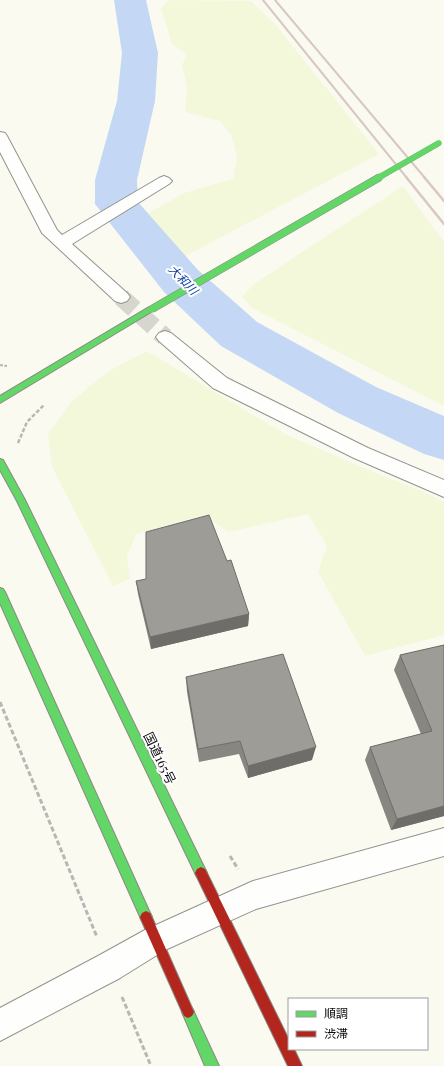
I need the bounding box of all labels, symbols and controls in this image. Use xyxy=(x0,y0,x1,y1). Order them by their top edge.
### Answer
water label: 大和川 xyxy=(165,261,203,299)
street label: 国道165号 xyxy=(141,729,180,787)
legend xyxy=(288,998,428,1050)
text: 順調 xyxy=(324,1005,348,1021)
text: 渋滞 xyxy=(324,1025,348,1041)

